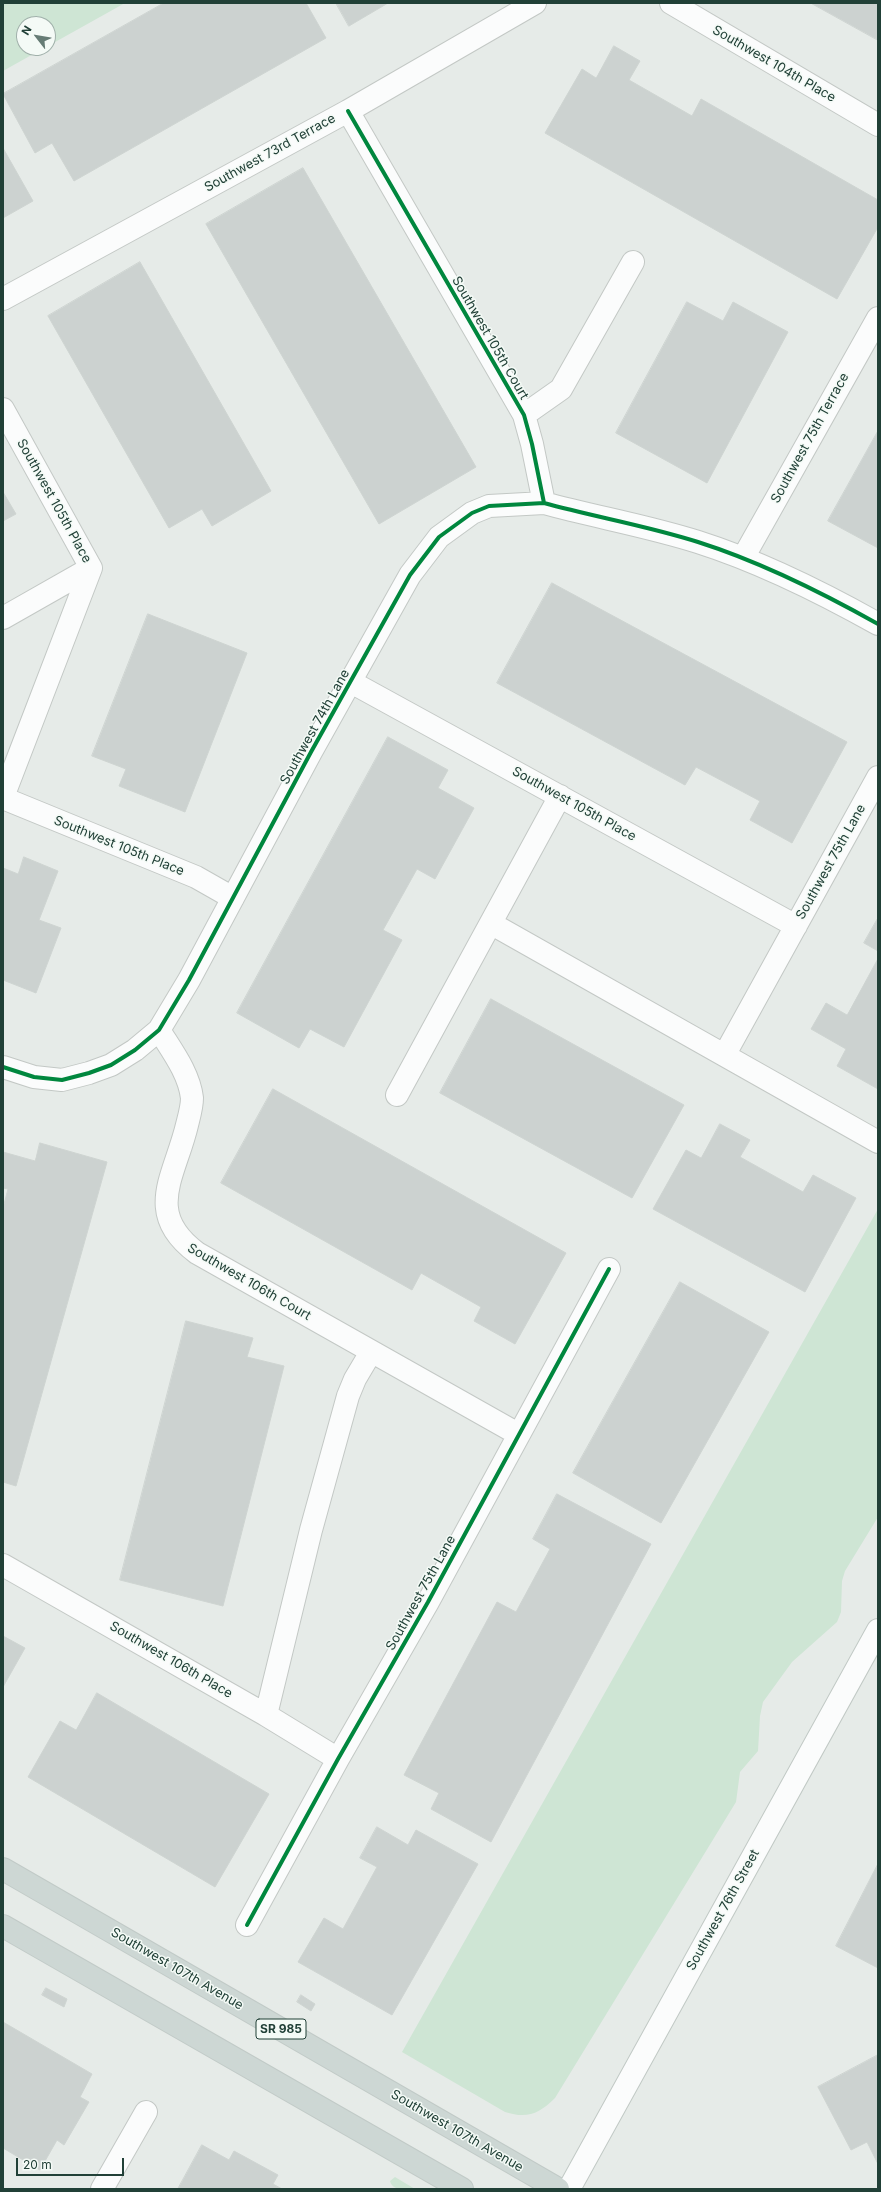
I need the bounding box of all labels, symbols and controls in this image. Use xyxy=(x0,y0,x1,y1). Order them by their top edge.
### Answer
north arrow xyxy=(16,16,56,56)
street label: Southwest 104th Place xyxy=(710,22,838,106)
text: N xyxy=(18,23,35,38)
street label: Southwest 73rd Terrace xyxy=(202,110,338,196)
street label: Southwest 105th Court xyxy=(448,274,532,402)
street label: Southwest 75th Terrace xyxy=(768,370,852,506)
street label: Southwest 105th Place xyxy=(13,436,95,566)
street label: Southwest 74th Lane xyxy=(277,667,353,787)
street label: Southwest 105th Place xyxy=(509,763,639,845)
street label: Southwest 75th Lane xyxy=(793,802,869,922)
street label: Southwest 105th Place xyxy=(52,813,186,879)
street label: Southwest 106th Court xyxy=(184,1240,314,1324)
street label: Southwest 75th Lane xyxy=(383,1533,459,1653)
street label: Southwest 106th Place xyxy=(107,1618,235,1702)
street label: Southwest 76th Street xyxy=(683,1847,763,1973)
street label: Southwest 107th Avenue xyxy=(108,1925,246,2013)
road number: SR 985 xyxy=(256,2019,306,2039)
street label: Southwest 107th Avenue xyxy=(388,2087,526,2175)
scale bar xyxy=(18,2150,126,2176)
text: 20 m xyxy=(23,2157,52,2172)

